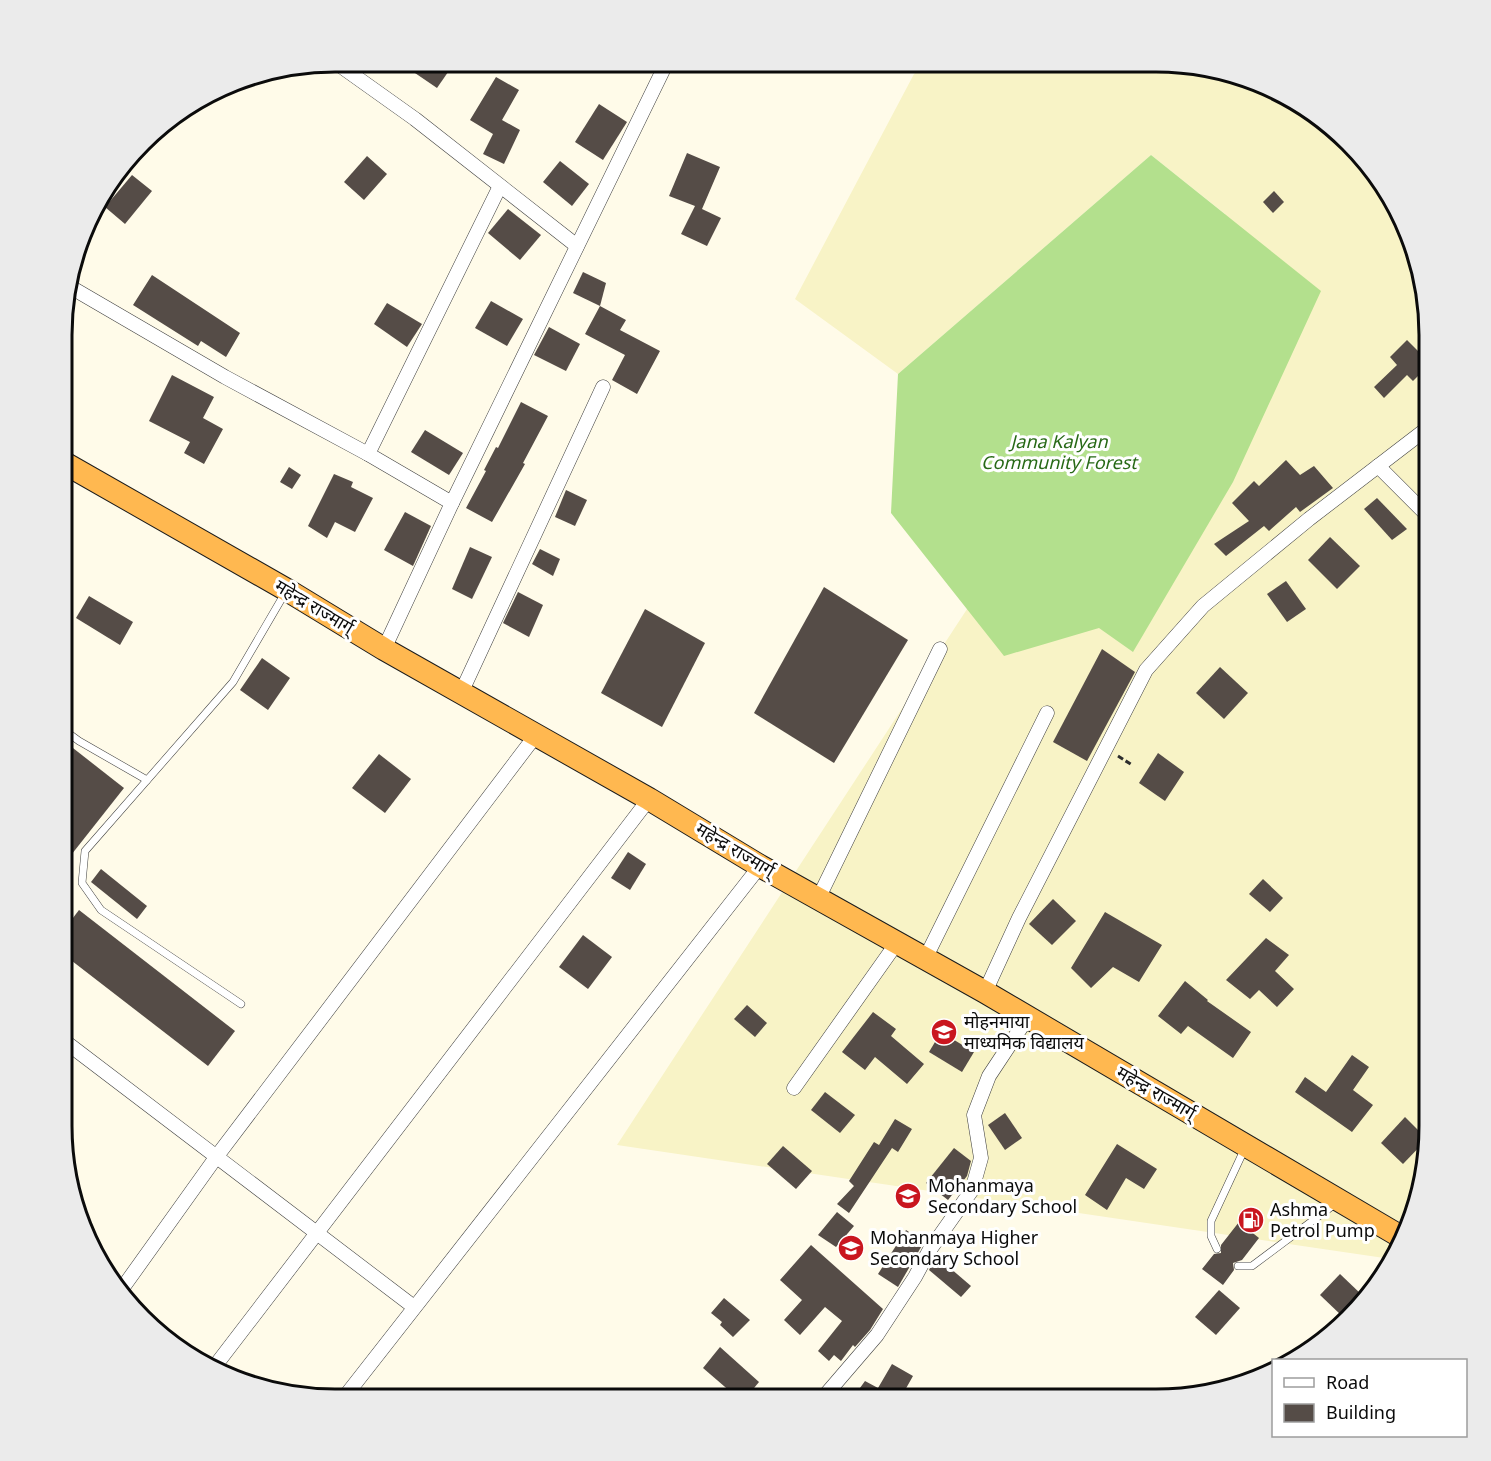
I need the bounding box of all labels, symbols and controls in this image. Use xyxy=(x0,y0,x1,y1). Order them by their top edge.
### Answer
park label: Jana Kalyan Community Forest xyxy=(981,432,1139,476)
street label: महेन्द्र राज्मार्ग् xyxy=(270,575,360,642)
street label: महेन्द्र राज्मार्ग् xyxy=(691,818,781,885)
place label: मोहनमाया माध्यमिक विद्यालय xyxy=(964,1012,1084,1056)
school or university icon: मोहनमाया माध्यमिक विद्यालय xyxy=(929,1017,959,1047)
street label: महेन्द्र राज्मार्ग् xyxy=(1111,1061,1202,1128)
place label: Mohanmaya Secondary School xyxy=(928,1176,1077,1220)
school or university icon: Mohanmaya Secondary School xyxy=(893,1181,923,1211)
place label: Ashma Petrol Pump xyxy=(1270,1200,1375,1244)
fuel station icon: Ashma Petrol Pump xyxy=(1236,1205,1266,1235)
place label: Mohanmaya Higher Secondary School xyxy=(870,1228,1039,1272)
school or university icon: Mohanmaya Higher Secondary School xyxy=(836,1233,866,1263)
legend xyxy=(1272,1359,1467,1437)
text: Road xyxy=(1326,1373,1369,1396)
text: Building xyxy=(1326,1403,1396,1426)

